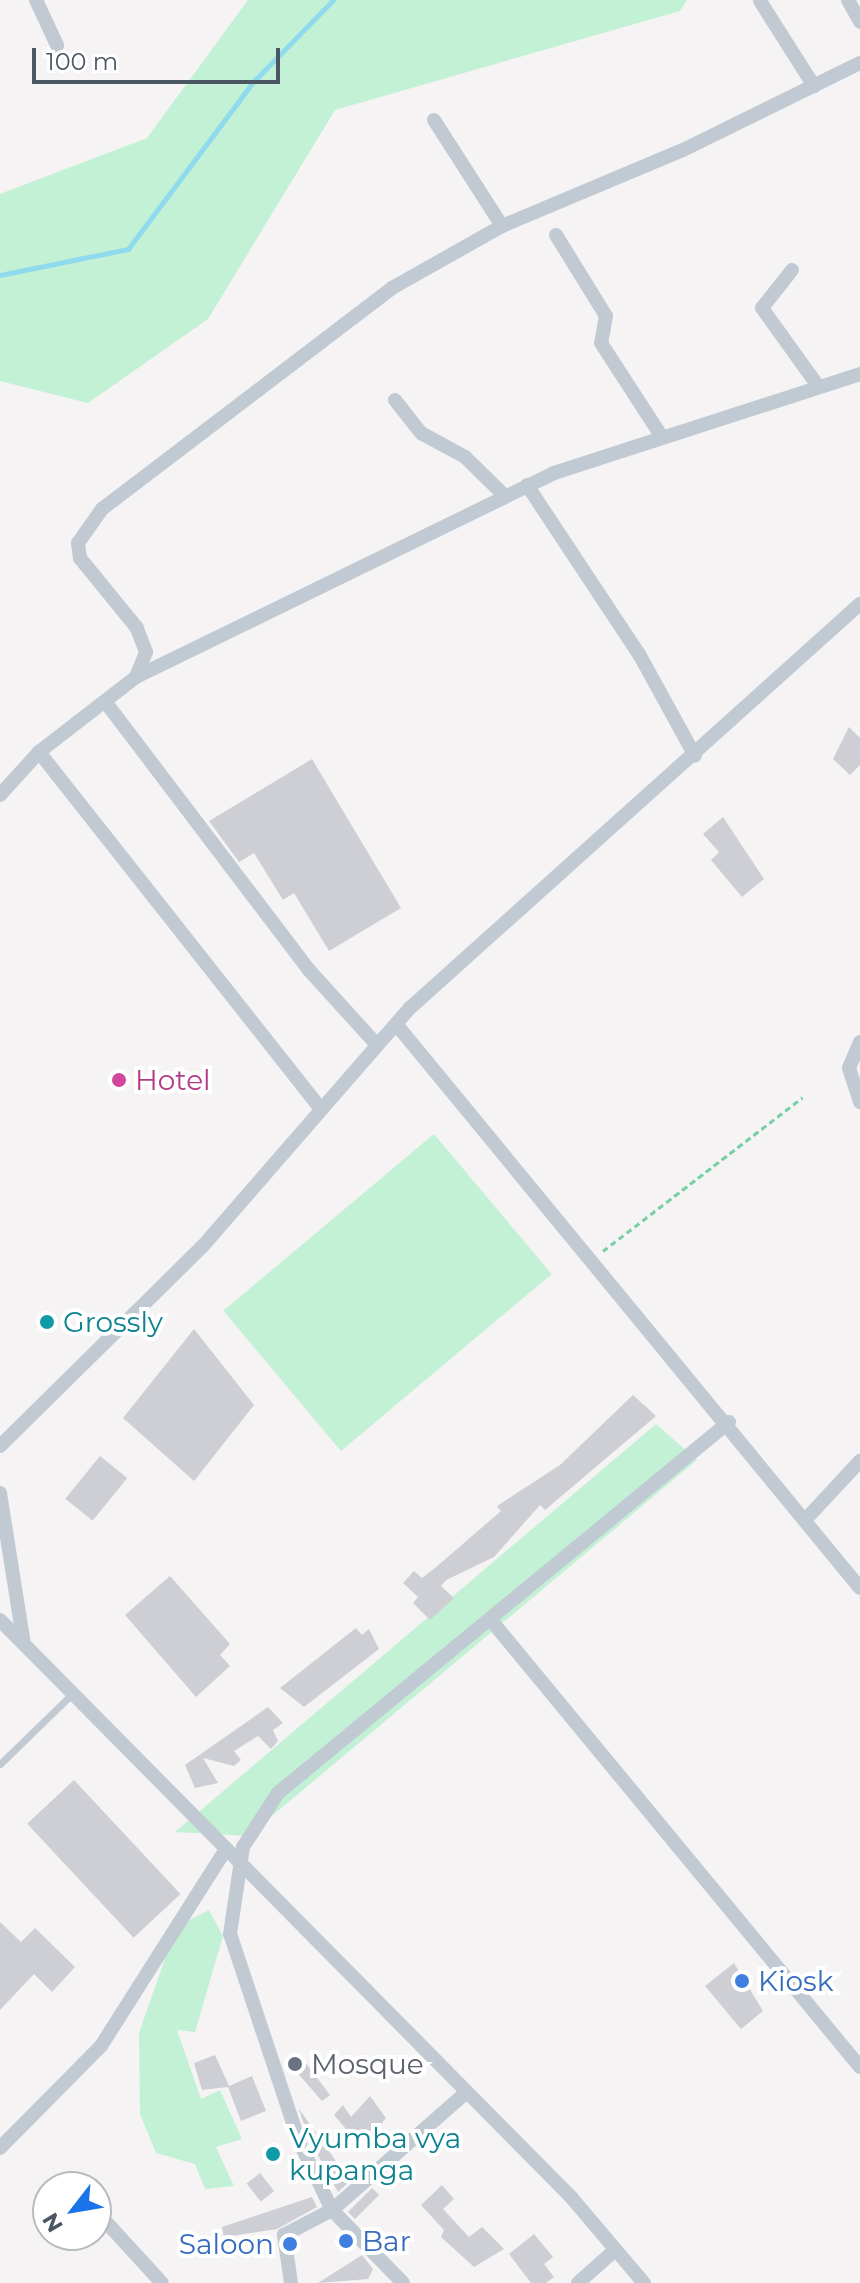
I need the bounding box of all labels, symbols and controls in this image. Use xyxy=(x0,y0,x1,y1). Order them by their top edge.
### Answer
scale bar xyxy=(36,32,284,82)
text: 100 m xyxy=(46,47,118,76)
place label: Hotel xyxy=(135,1063,211,1097)
marker: Hotel xyxy=(110,1071,128,1089)
place label: Grossly xyxy=(63,1305,163,1339)
marker: Grossly xyxy=(38,1313,56,1331)
place label: Kiosk xyxy=(758,1964,833,1998)
marker: Kiosk xyxy=(733,1972,751,1990)
place label: Mosque xyxy=(311,2047,424,2081)
marker: Mosque xyxy=(286,2055,304,2073)
place label: Vyumba vya kupanga xyxy=(289,2121,461,2187)
marker: Vyumba vya kupanga xyxy=(264,2145,282,2163)
north arrow xyxy=(32,2171,112,2251)
text: N xyxy=(37,2208,69,2237)
place label: Bar xyxy=(362,2224,411,2258)
place label: Saloon xyxy=(179,2227,274,2261)
marker: Bar xyxy=(337,2232,355,2250)
marker: Saloon xyxy=(281,2235,299,2253)

